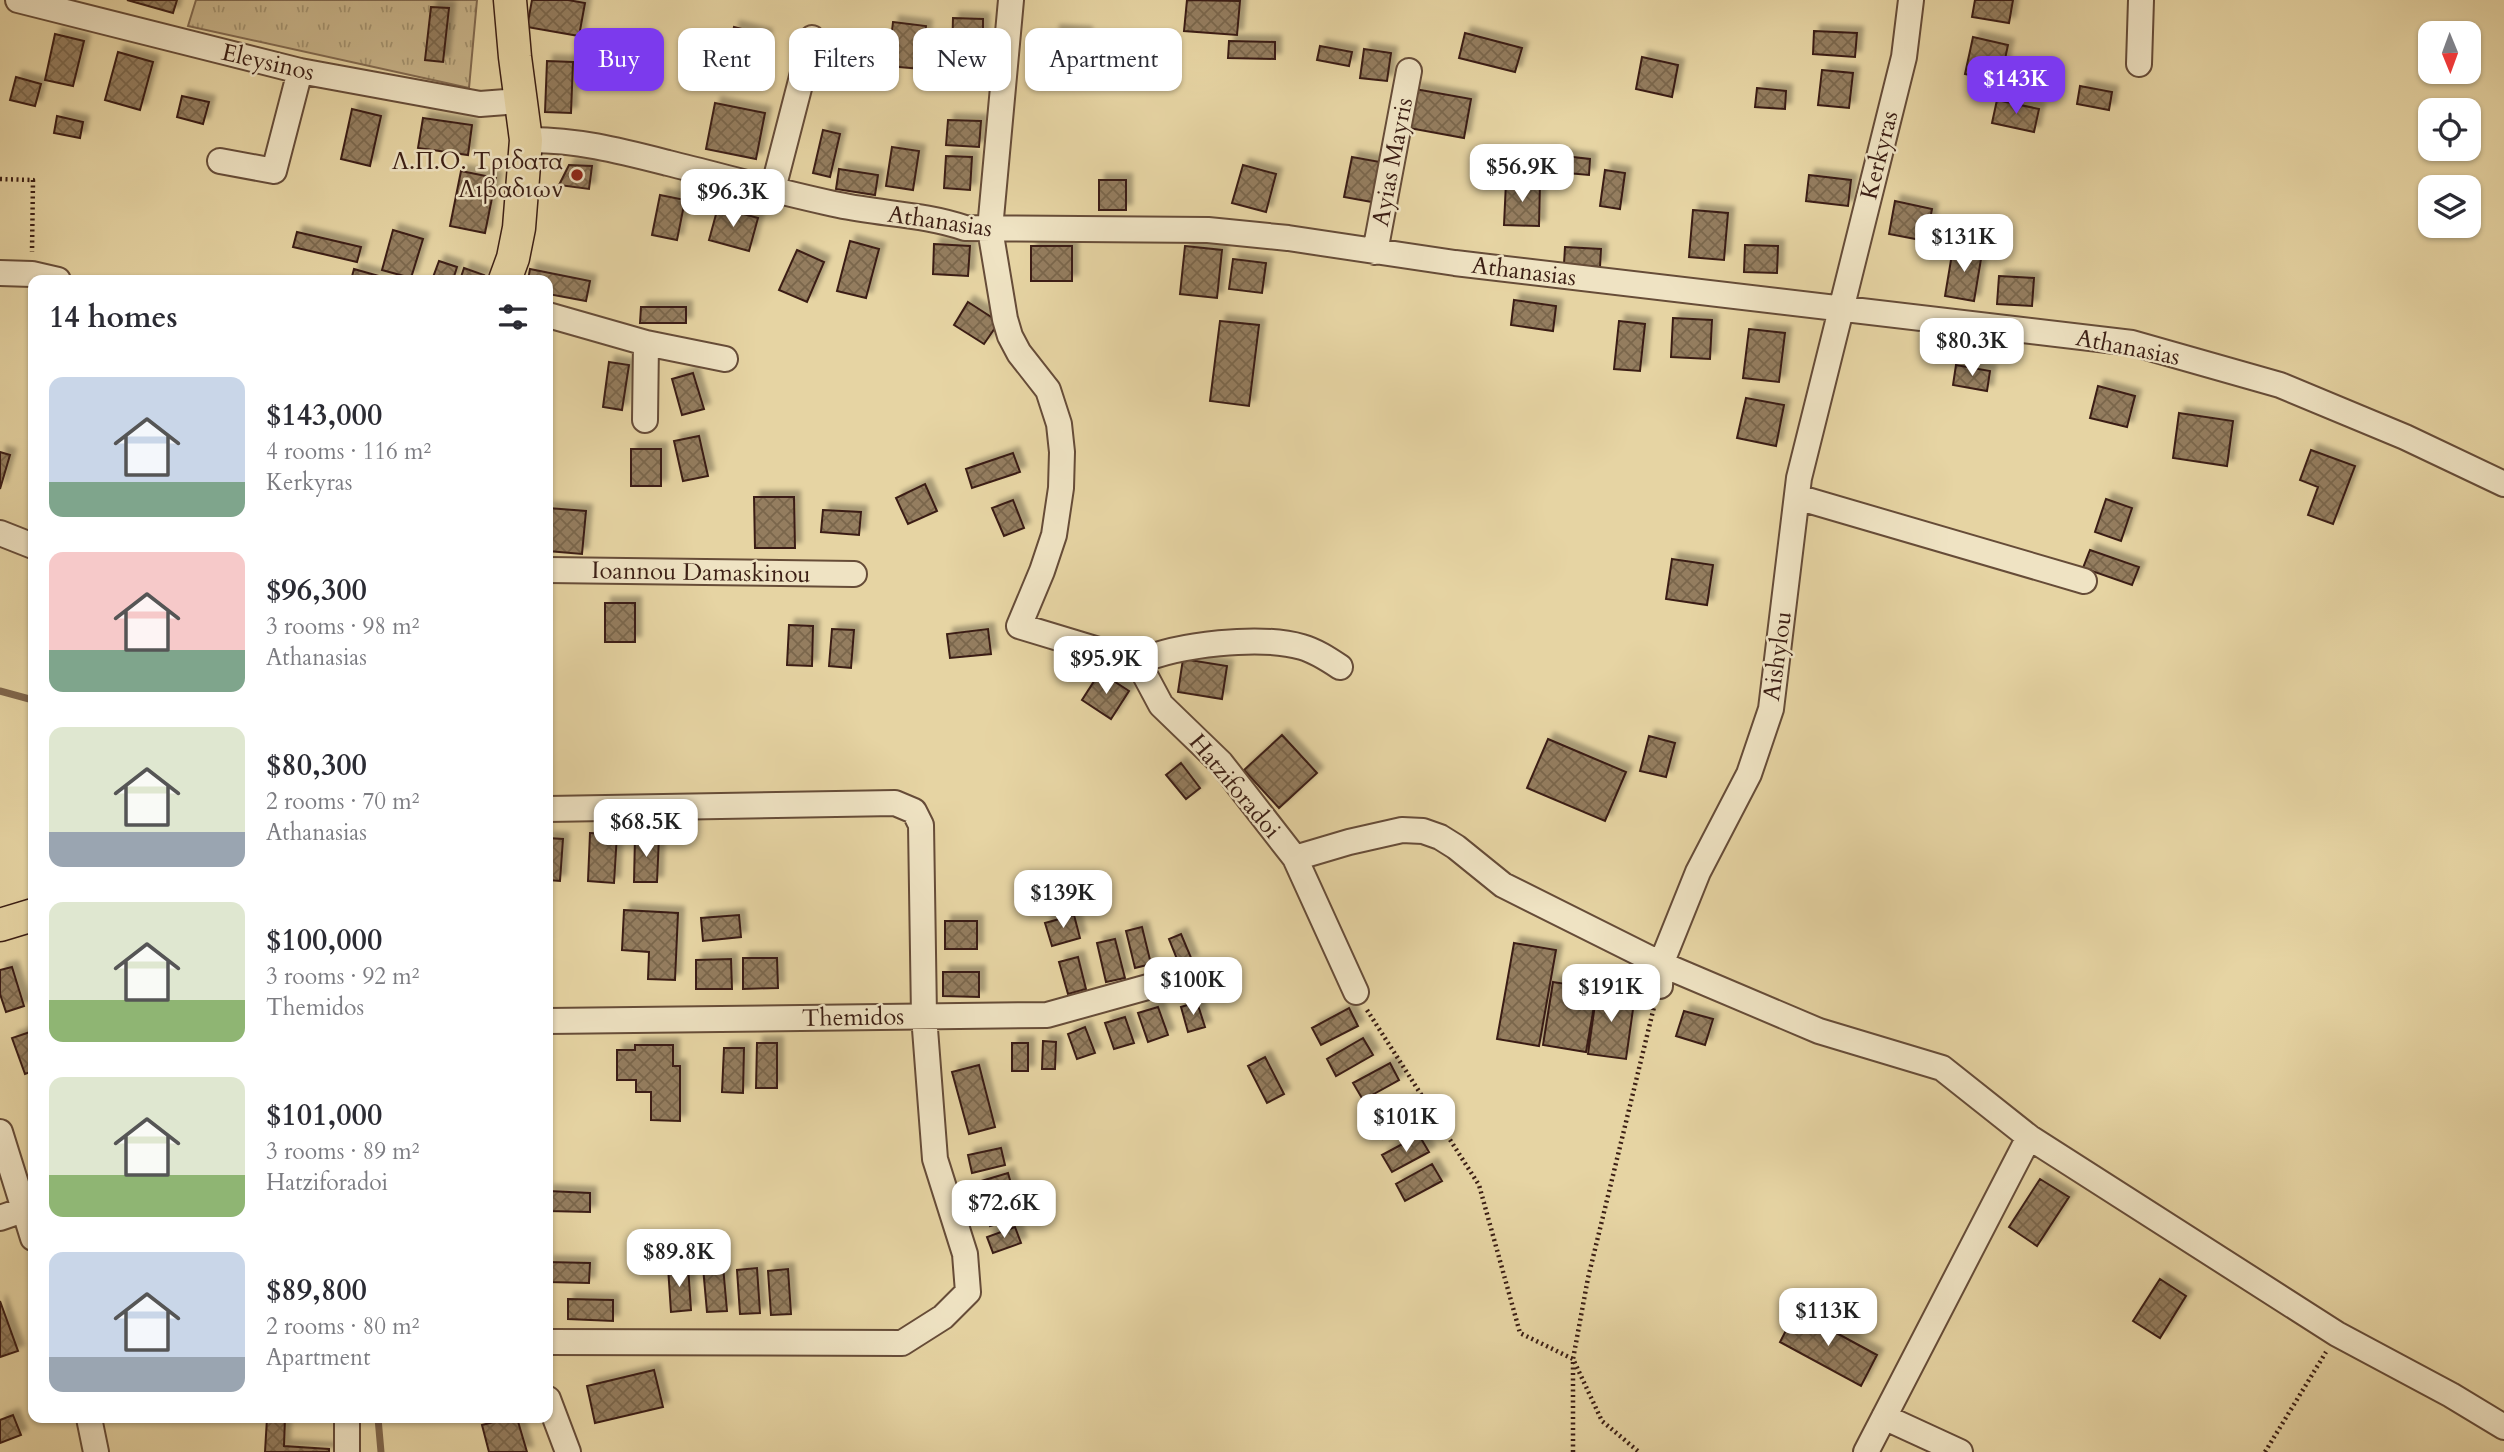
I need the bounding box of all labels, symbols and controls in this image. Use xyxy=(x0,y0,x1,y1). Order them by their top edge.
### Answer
north arrow xyxy=(2418,21,2482,84)
map controls xyxy=(2418,21,2481,238)
chip: Buy xyxy=(574,28,664,91)
chip: Rent xyxy=(678,28,775,91)
chip: Filters xyxy=(789,28,899,91)
chip: New xyxy=(913,28,1011,91)
chip: Apartment xyxy=(1025,28,1182,91)
street label: Eleysinos xyxy=(218,36,317,89)
pin: $143K xyxy=(1967,57,2065,116)
text: $143K xyxy=(1983,63,2049,94)
street label: Ayias Mayris xyxy=(1364,95,1421,229)
button: locate xyxy=(2418,98,2481,161)
street label: Kerkyras xyxy=(1853,107,1906,203)
pin: $56.9K xyxy=(1465,144,1579,204)
place label: Λ.Π.Ο. Τριδατα Λιβαδιων xyxy=(392,145,564,206)
text: $56.9K xyxy=(1486,151,1558,182)
marker: Λ.Π.Ο. Τριδατα Λιβαδιων xyxy=(569,167,585,183)
pin: $96.3K xyxy=(676,170,790,229)
button: layers xyxy=(2418,175,2481,238)
text: $96.3K xyxy=(697,176,769,207)
street label: Athanasias xyxy=(885,198,994,245)
pin: $131K xyxy=(1915,215,2013,274)
text: $131K xyxy=(1931,221,1997,252)
street label: Athanasias xyxy=(1470,249,1578,294)
text: 14 homes xyxy=(49,297,178,338)
icon: filters xyxy=(494,298,532,336)
pin: $80.3K xyxy=(1915,318,2029,378)
street label: Athanasias xyxy=(2073,321,2183,374)
text: $80.3K xyxy=(1936,325,2008,356)
text: $143,000 xyxy=(266,395,382,436)
icon: home xyxy=(105,405,189,489)
text: 4 rooms · 116 m² xyxy=(266,436,431,467)
text: Kerkyras xyxy=(266,467,352,498)
street label: Ioannou Damaskinou xyxy=(591,554,811,591)
text: $96,300 xyxy=(266,570,367,611)
icon: home xyxy=(105,580,189,664)
street label: Aishylou xyxy=(1755,609,1800,703)
text: 3 rooms · 98 m² xyxy=(266,611,419,642)
pin: $95.9K xyxy=(1049,636,1163,696)
text: Athanasias xyxy=(266,642,367,673)
text: $95.9K xyxy=(1070,643,1142,674)
street label: Hatziforadoi xyxy=(1181,727,1288,846)
text: $80,300 xyxy=(266,745,367,786)
icon: home xyxy=(105,755,189,839)
text: 2 rooms · 70 m² xyxy=(266,786,419,817)
pin: $68.5K xyxy=(589,800,703,859)
text: $68.5K xyxy=(610,806,682,837)
text: Athanasias xyxy=(266,817,367,848)
pin: $139K xyxy=(1014,870,1112,930)
text: $139K xyxy=(1030,877,1096,908)
text: $100,000 xyxy=(266,920,382,961)
icon: home xyxy=(105,930,189,1014)
pin: $100K xyxy=(1144,958,1242,1017)
text: 3 rooms · 92 m² xyxy=(266,961,419,992)
text: $100K xyxy=(1160,964,1226,995)
pin: $191K xyxy=(1562,964,1660,1024)
text: $191K xyxy=(1578,971,1644,1002)
text: Themidos xyxy=(266,992,364,1023)
street label: Themidos xyxy=(801,1000,905,1035)
pin: $101K xyxy=(1357,1094,1455,1154)
text: $101,000 xyxy=(266,1095,382,1136)
text: $101K xyxy=(1373,1101,1439,1132)
icon: home xyxy=(105,1105,189,1189)
text: 3 rooms · 89 m² xyxy=(266,1136,419,1167)
text: Hatziforadoi xyxy=(266,1167,388,1198)
pin: $72.6K xyxy=(947,1180,1061,1240)
text: $72.6K xyxy=(968,1187,1040,1218)
pin: $89.8K xyxy=(622,1230,736,1289)
text: $89.8K xyxy=(643,1236,715,1267)
text: $89,800 xyxy=(266,1270,367,1311)
icon: home xyxy=(105,1280,189,1364)
pin: $113K xyxy=(1779,1288,1877,1348)
text: $113K xyxy=(1795,1295,1861,1326)
text: 2 rooms · 80 m² xyxy=(266,1311,419,1342)
text: Apartment xyxy=(266,1342,370,1373)

